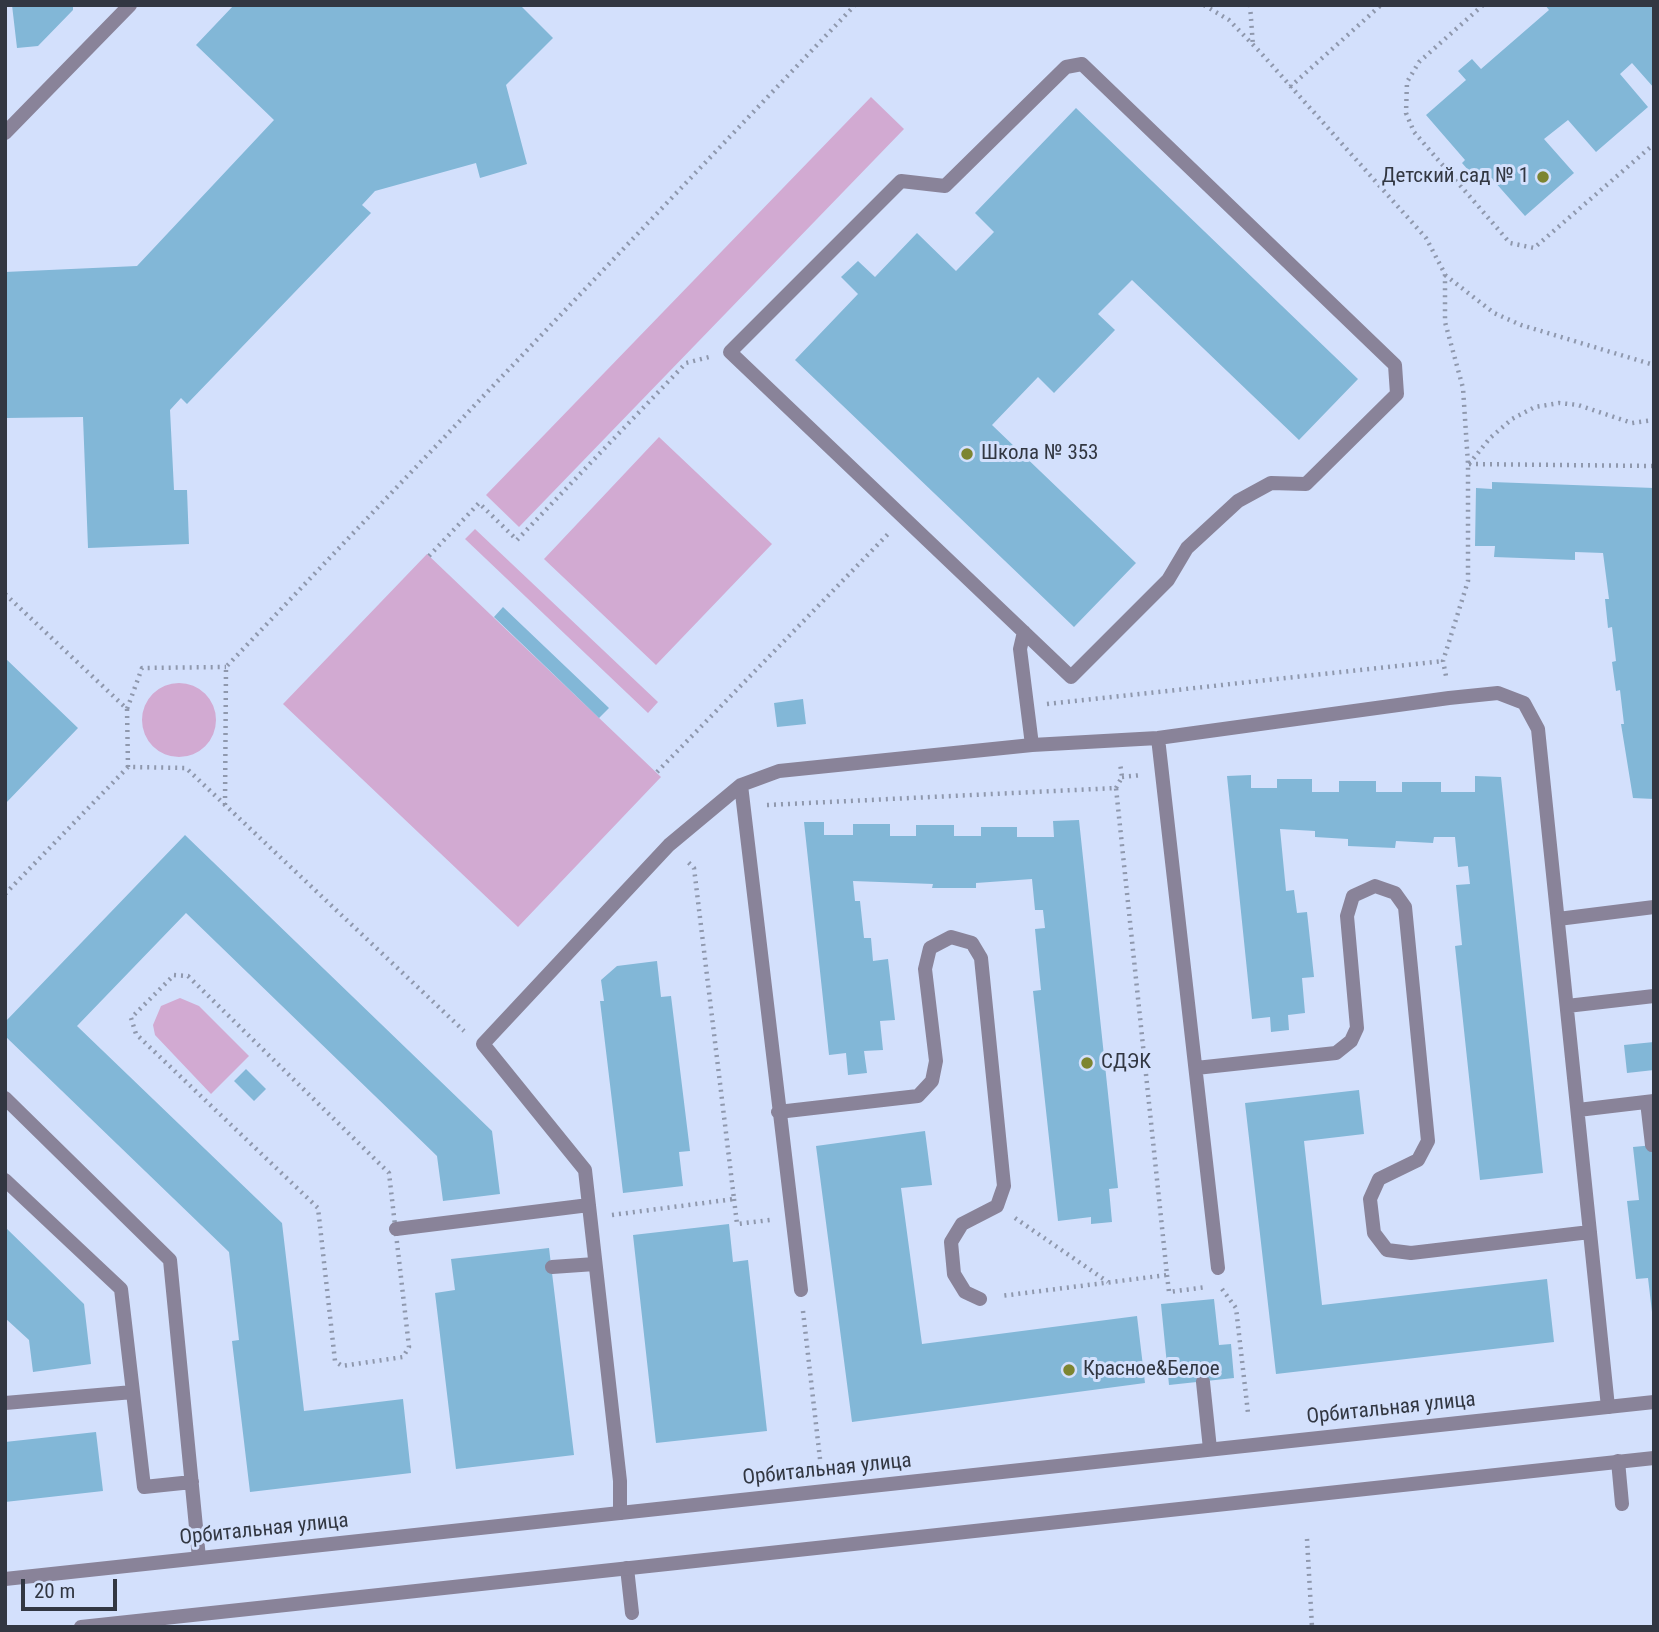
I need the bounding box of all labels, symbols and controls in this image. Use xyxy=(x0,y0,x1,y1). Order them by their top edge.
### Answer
place label: Детский сад № 1 xyxy=(1382,164,1529,190)
marker: Детский сад № 1 xyxy=(1535,169,1551,185)
place label: Школа № 353 xyxy=(981,441,1098,467)
marker: Школа № 353 xyxy=(959,446,975,462)
place label: СДЭК xyxy=(1101,1050,1151,1076)
marker: СДЭК xyxy=(1079,1055,1095,1071)
place label: Красное&Белое xyxy=(1083,1357,1220,1383)
marker: Красное&Белое xyxy=(1061,1362,1077,1378)
street label: Орбитальная улица xyxy=(1305,1388,1477,1430)
street label: Орбитальная улица xyxy=(741,1449,913,1491)
street label: Орбитальная улица xyxy=(178,1509,350,1551)
scale bar xyxy=(24,1566,121,1610)
text: 20 m xyxy=(34,1579,75,1603)

